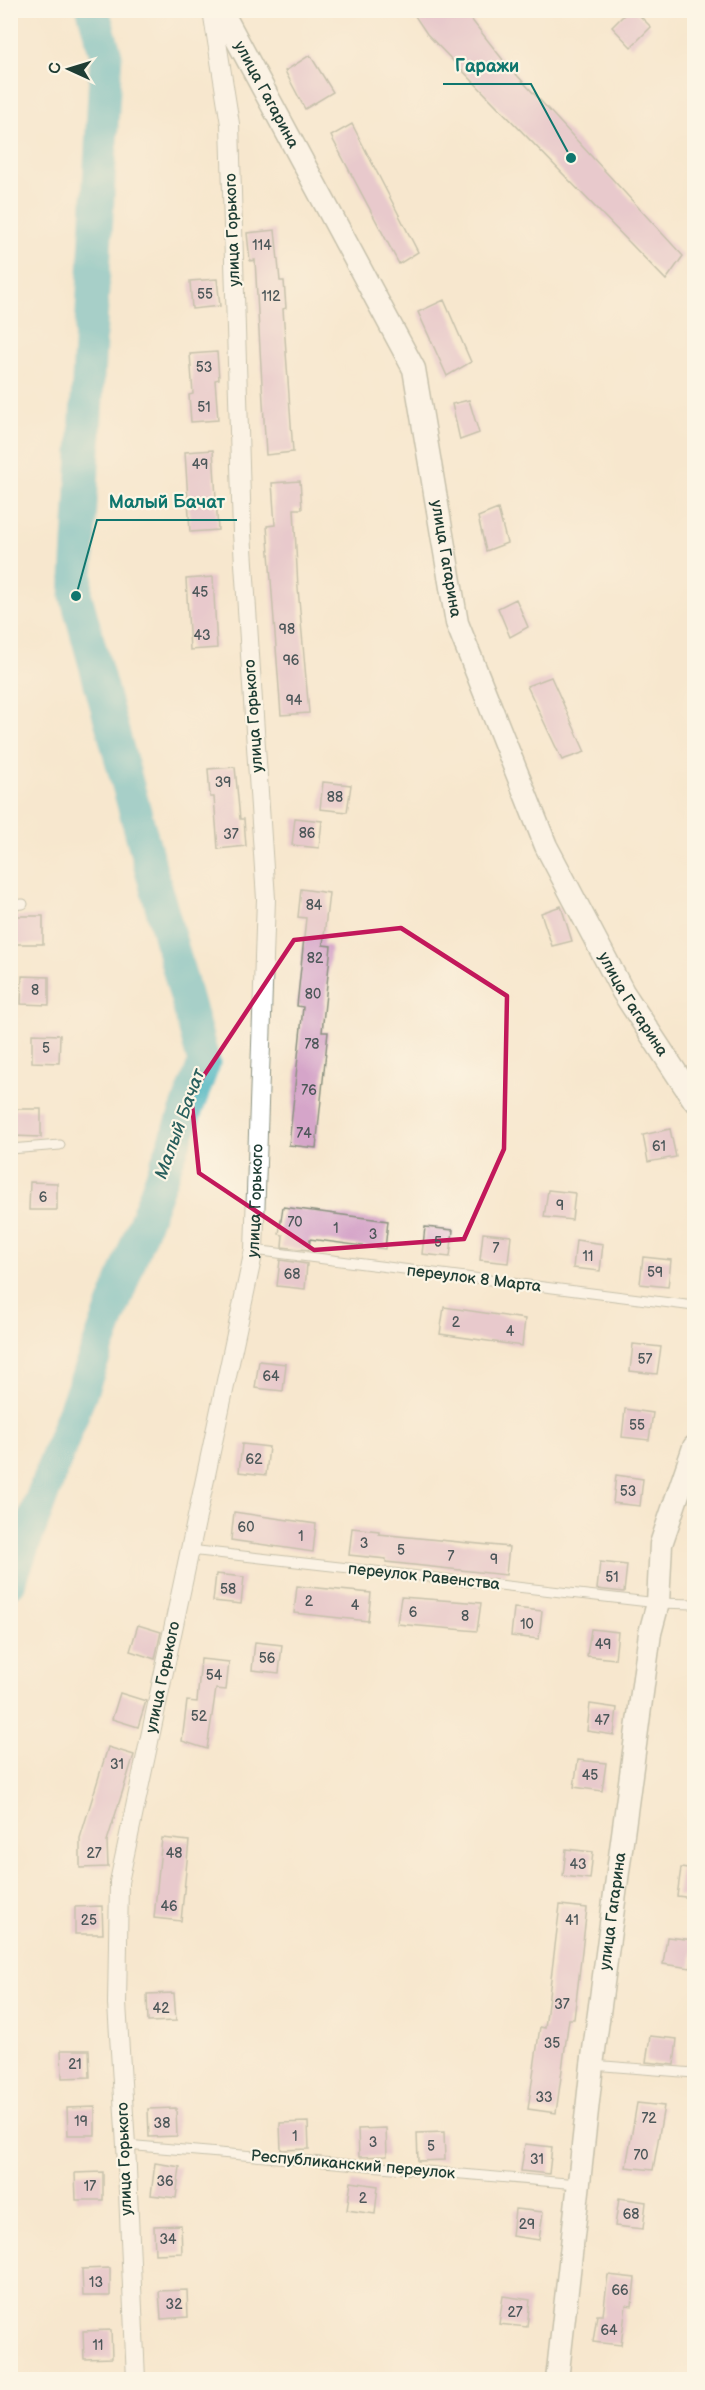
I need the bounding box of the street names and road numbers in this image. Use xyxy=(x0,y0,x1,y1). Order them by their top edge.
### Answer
street label: улица Гагарина xyxy=(230,38,303,152)
street label: улица Горького xyxy=(222,173,244,287)
street label: улица Гагарина xyxy=(427,499,465,619)
street label: улица Горького xyxy=(241,659,267,773)
street label: улица Гагарина xyxy=(594,949,672,1060)
street label: улица Горького xyxy=(243,1144,267,1259)
street label: переулок 8 Марта xyxy=(406,1261,543,1297)
street label: переулок Равенства xyxy=(347,1560,502,1594)
street label: улица Горького xyxy=(142,1620,184,1735)
street label: улица Гагарина xyxy=(595,1851,630,1971)
street label: улица Горького xyxy=(114,2102,136,2216)
street label: Республиканский переулок xyxy=(250,2147,457,2183)

